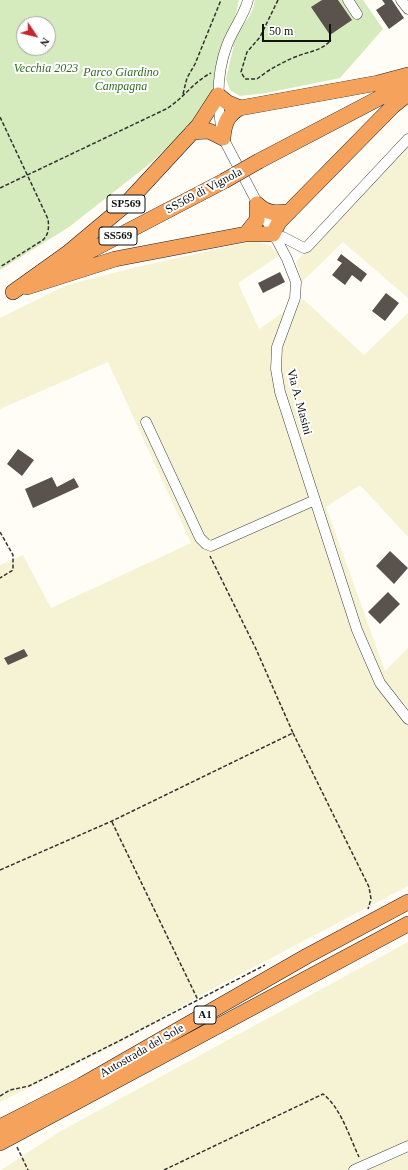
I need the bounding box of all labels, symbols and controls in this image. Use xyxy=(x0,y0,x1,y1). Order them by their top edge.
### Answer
north arrow xyxy=(16,16,56,56)
scale bar xyxy=(264,16,333,42)
text: 50 m xyxy=(269,24,293,38)
text: N xyxy=(38,36,52,49)
park label: Vecchia 2023 xyxy=(14,62,78,76)
park label: Parco Giardino Campagna xyxy=(83,66,159,94)
street label: SS569 di Vignola xyxy=(163,165,245,217)
road number: SP569 xyxy=(107,195,145,213)
road number: SS569 xyxy=(99,227,137,245)
street label: Via A. Masini xyxy=(283,367,315,437)
road number: A1 xyxy=(194,1006,216,1024)
street label: Autostrada del Sole xyxy=(97,1021,187,1081)

